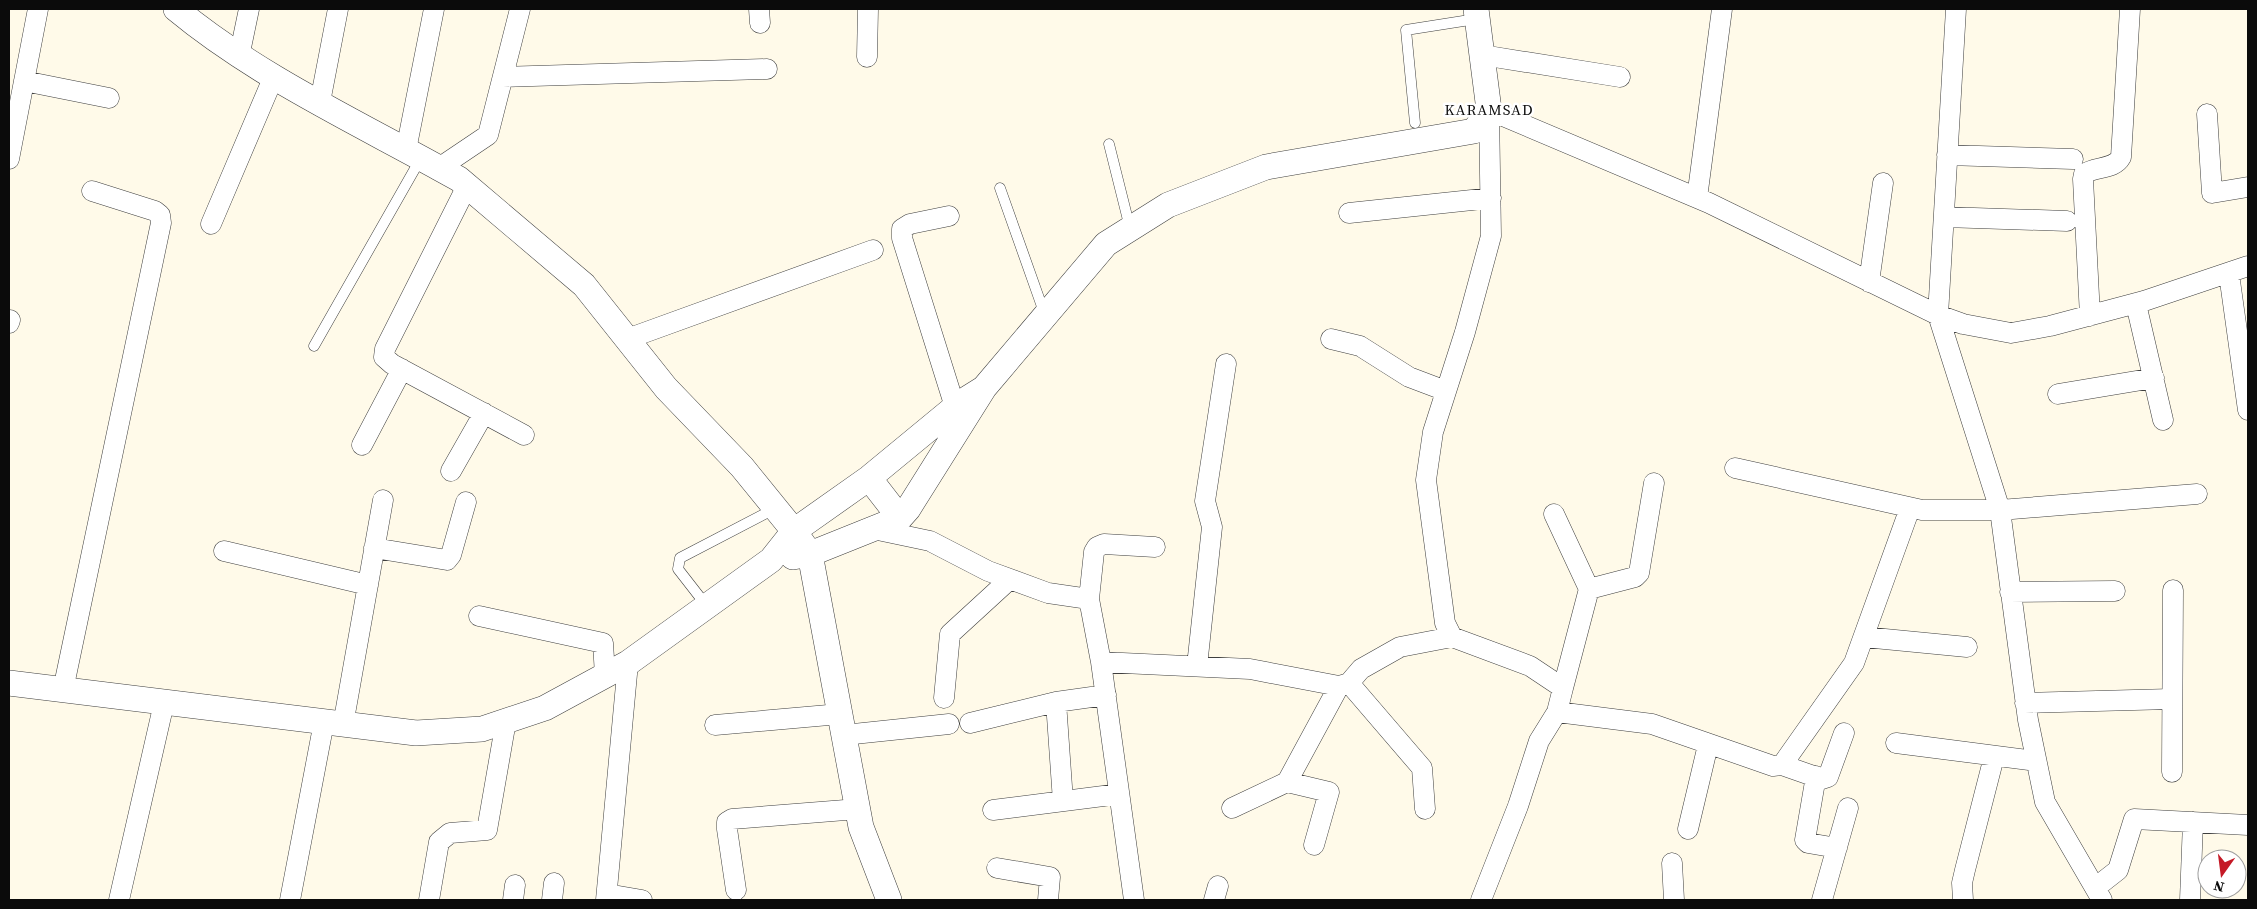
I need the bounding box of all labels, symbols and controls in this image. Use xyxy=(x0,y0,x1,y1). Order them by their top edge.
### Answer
district label: KARAMSAD xyxy=(1444,99,1534,120)
north arrow xyxy=(2197,849,2247,899)
text: N xyxy=(2211,876,2226,898)

